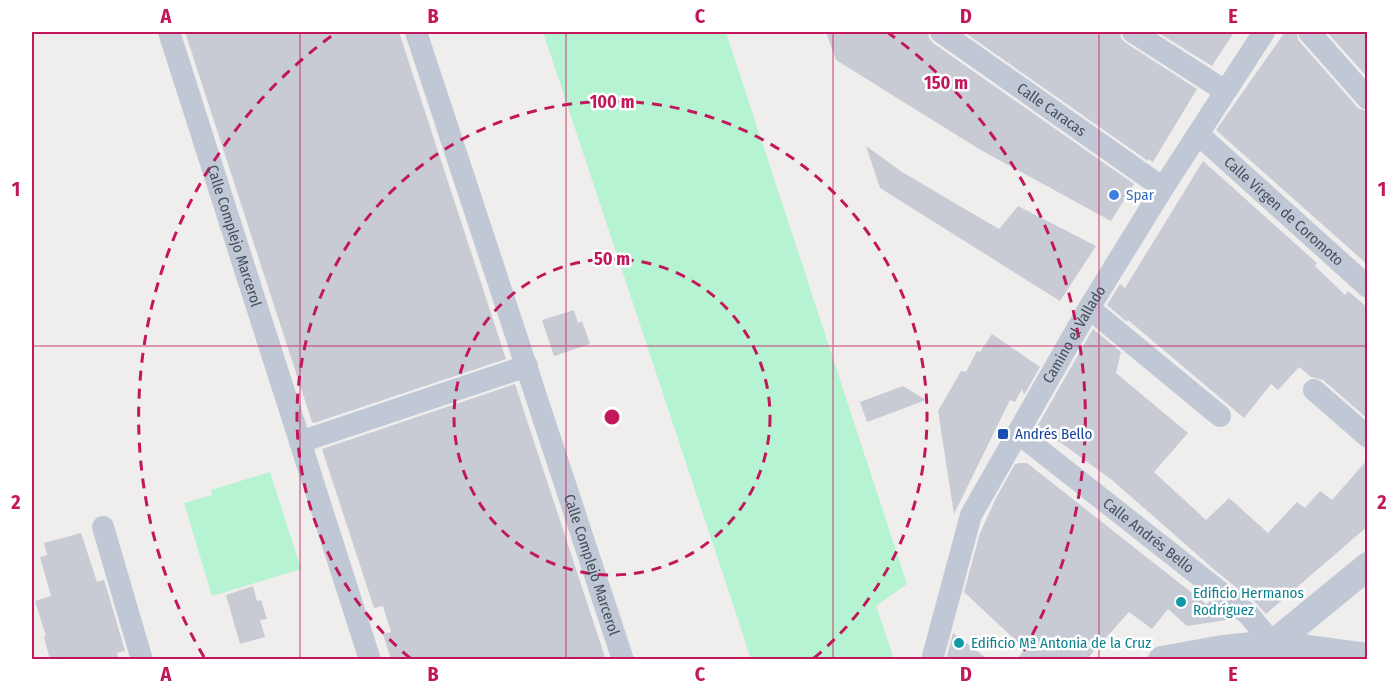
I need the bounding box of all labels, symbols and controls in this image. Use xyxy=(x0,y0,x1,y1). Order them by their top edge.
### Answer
text: A xyxy=(160,4,173,28)
text: B xyxy=(427,4,439,28)
text: C xyxy=(695,4,706,28)
text: D xyxy=(960,4,972,28)
text: E xyxy=(1228,4,1238,28)
text: 150 m xyxy=(924,72,968,94)
street label: Calle Caracas xyxy=(1013,79,1090,140)
text: 100 m xyxy=(590,91,634,113)
street label: Calle Virgen de Coromoto xyxy=(1220,153,1347,270)
street label: Calle Complejo Marcerol xyxy=(203,163,265,309)
text: 1 xyxy=(12,177,20,201)
text: 1 xyxy=(1378,177,1386,201)
place label: Spar xyxy=(1126,186,1155,204)
marker: Spar xyxy=(1107,188,1121,202)
text: 50 m xyxy=(594,248,630,270)
street label: Camino el Vallado xyxy=(1039,282,1110,387)
centre of rings xyxy=(602,407,622,427)
place label: Andrés Bello xyxy=(1015,425,1092,443)
marker: Andrés Bello xyxy=(996,427,1010,441)
text: 2 xyxy=(10,490,21,514)
text: 2 xyxy=(1376,490,1387,514)
street label: Calle Complejo Marcerol xyxy=(560,492,623,638)
street label: Calle Andrés Bello xyxy=(1099,494,1198,577)
place label: Edificio Hermanos Rodríguez xyxy=(1193,584,1304,619)
marker: Edificio Hermanos Rodríguez xyxy=(1174,595,1188,609)
place label: Edificio Mª Antonia de la Cruz xyxy=(971,634,1151,652)
marker: Edificio Mª Antonia de la Cruz xyxy=(952,636,966,650)
text: A xyxy=(160,662,173,686)
text: B xyxy=(427,662,439,686)
text: C xyxy=(695,662,706,686)
text: D xyxy=(960,662,972,686)
text: E xyxy=(1228,662,1238,686)

